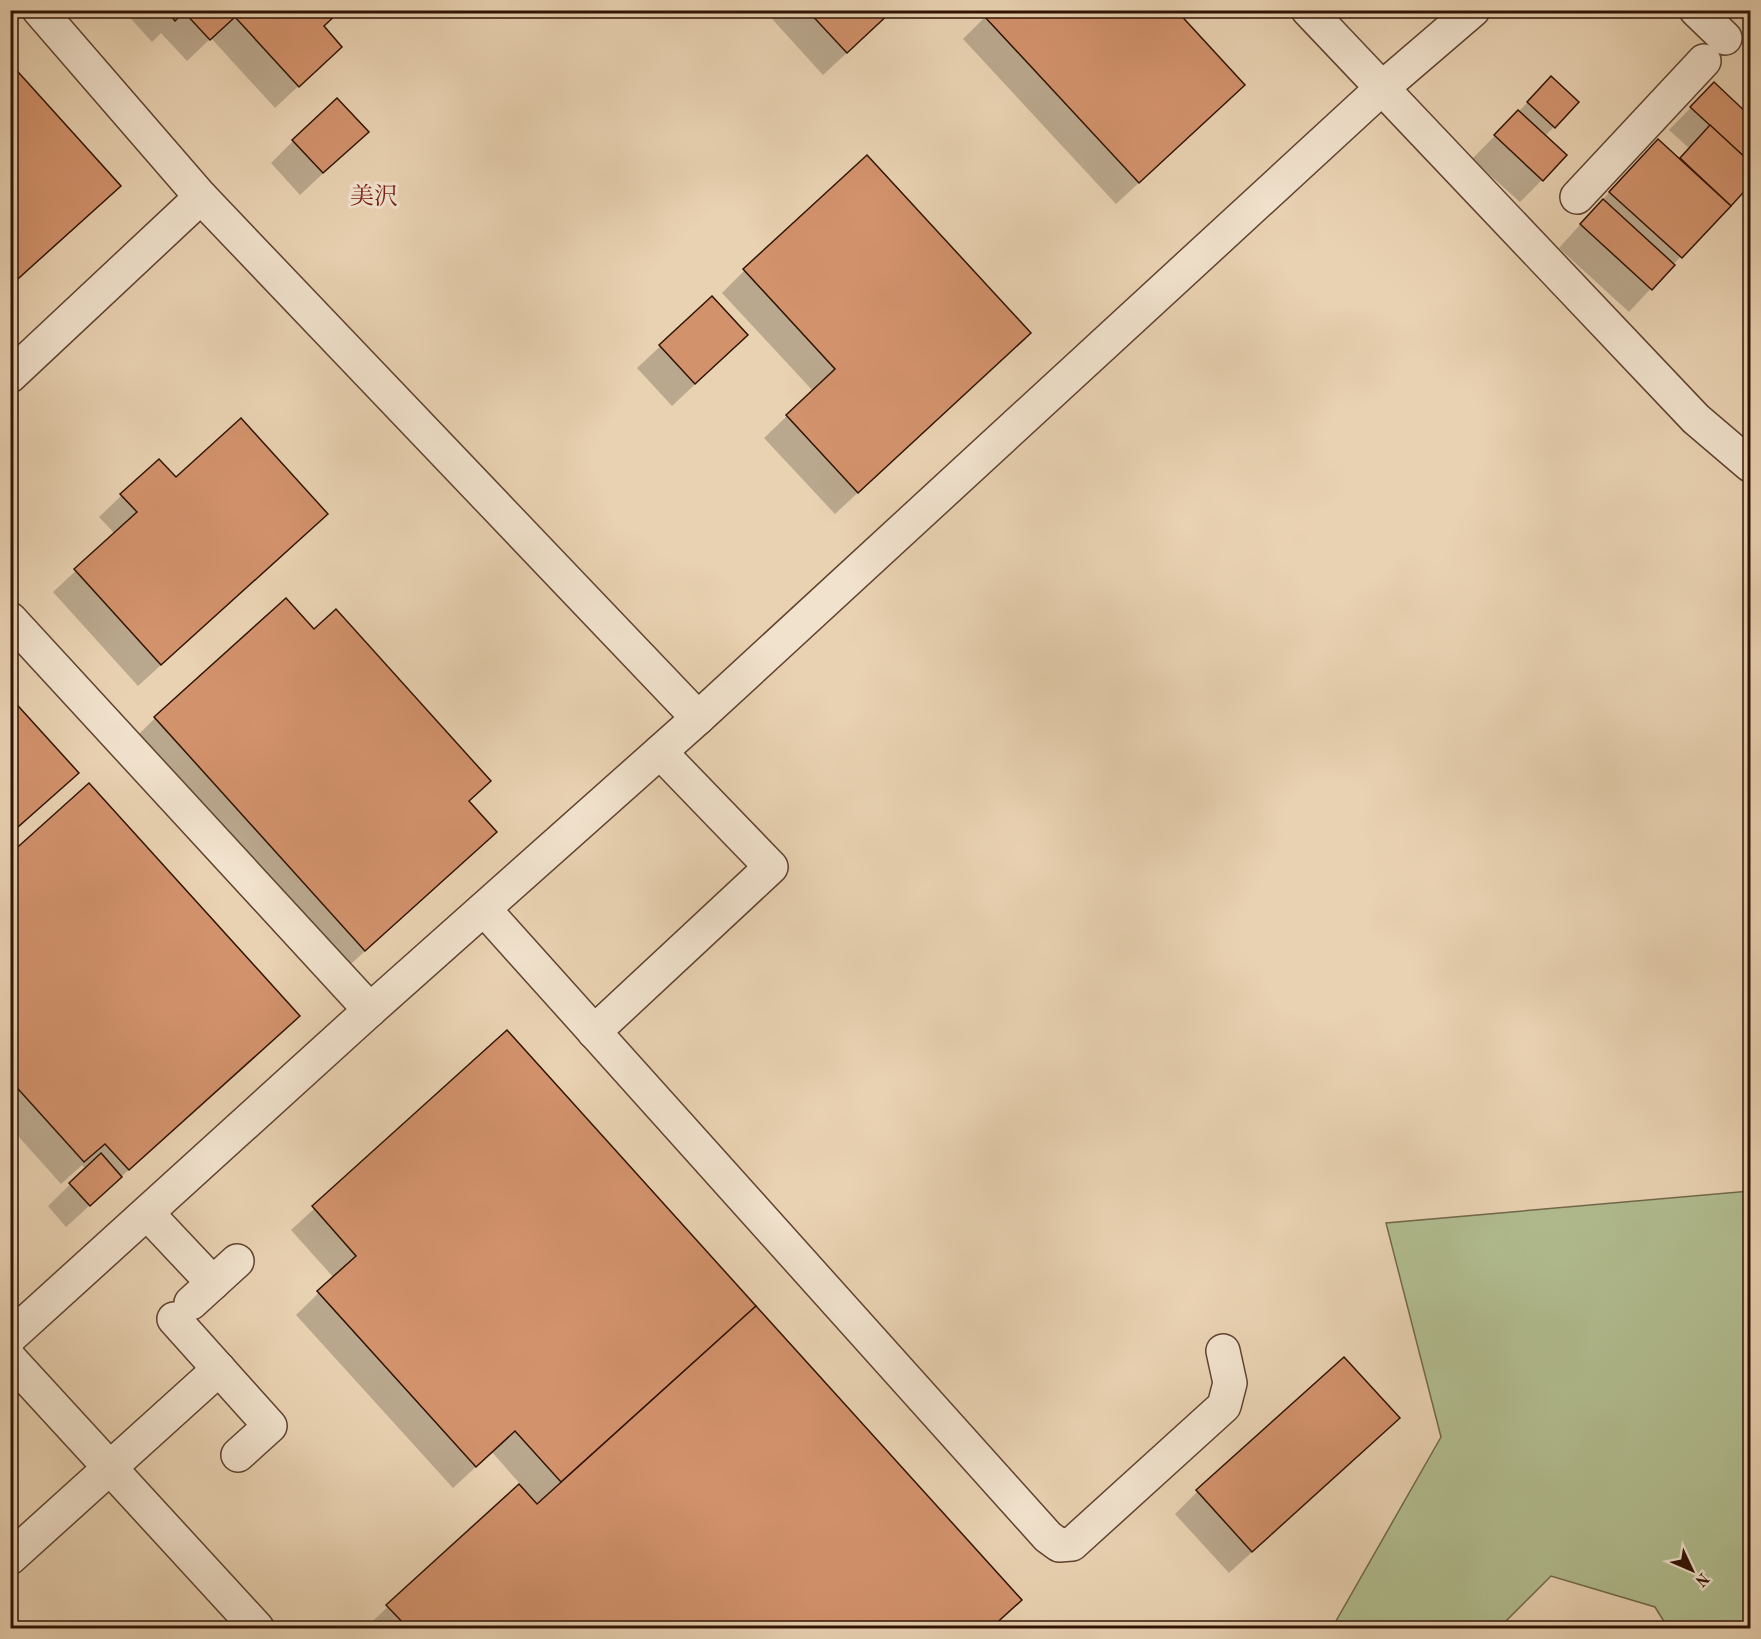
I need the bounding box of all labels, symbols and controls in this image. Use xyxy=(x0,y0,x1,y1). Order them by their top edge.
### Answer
district label: 美沢 xyxy=(350,183,398,210)
north arrow xyxy=(1662,1540,1722,1600)
text: N xyxy=(1691,1569,1711,1590)

